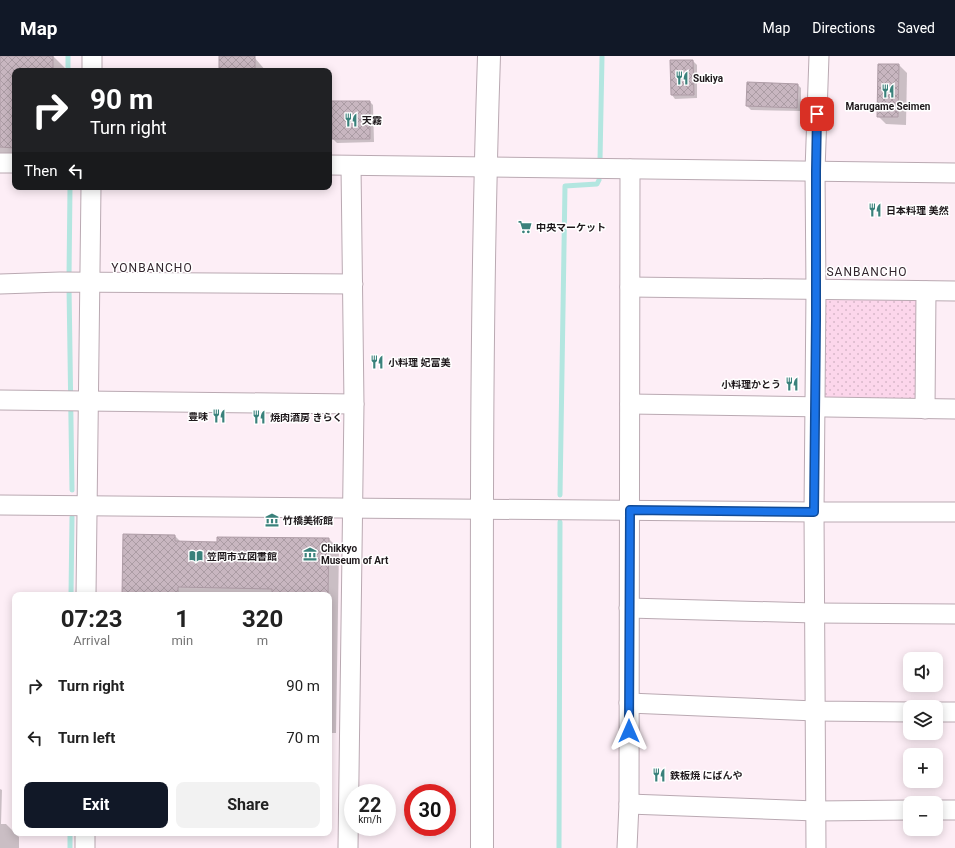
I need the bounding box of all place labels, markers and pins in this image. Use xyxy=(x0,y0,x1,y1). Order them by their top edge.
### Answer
restaurant icon: Sukiya xyxy=(674,70,690,86)
place label: Sukiya xyxy=(693,73,724,84)
restaurant icon: Marugame Seimen xyxy=(880,83,896,99)
pin xyxy=(800,97,834,131)
place label: Marugame Seimen xyxy=(846,101,931,112)
restaurant icon: 天霧 xyxy=(343,112,359,128)
place label: 天霧 xyxy=(362,115,382,126)
restaurant icon: 日本料理 美然 xyxy=(867,202,883,218)
place label: 日本料理 美然 xyxy=(886,205,949,216)
supermarket icon: 中央マーケット xyxy=(517,219,533,235)
place label: 中央マーケット xyxy=(536,222,606,233)
restaurant icon: 小料理 妃富美 xyxy=(369,354,385,370)
place label: 小料理 妃富美 xyxy=(388,357,451,368)
restaurant icon: 小料理かとう xyxy=(784,376,800,392)
place label: 小料理かとう xyxy=(721,379,781,390)
restaurant icon: 豊味 xyxy=(211,408,227,424)
restaurant icon: 焼肉酒房 きらく xyxy=(251,409,267,425)
place label: 豊味 xyxy=(188,411,208,422)
place label: 焼肉酒房 きらく xyxy=(270,412,343,423)
museum icon: 竹橋美術館 xyxy=(264,512,280,528)
place label: 竹橋美術館 xyxy=(282,515,333,526)
place label: Chikkyo Museum of Art xyxy=(321,543,389,566)
museum icon: Chikkyo Museum of Art xyxy=(302,546,318,562)
library icon: 笠岡市立図書館 xyxy=(188,548,204,564)
place label: 笠岡市立図書館 xyxy=(206,551,277,562)
restaurant icon: 鉄板焼 にばんや xyxy=(651,767,667,783)
place label: 鉄板焼 にばんや xyxy=(670,770,743,781)

